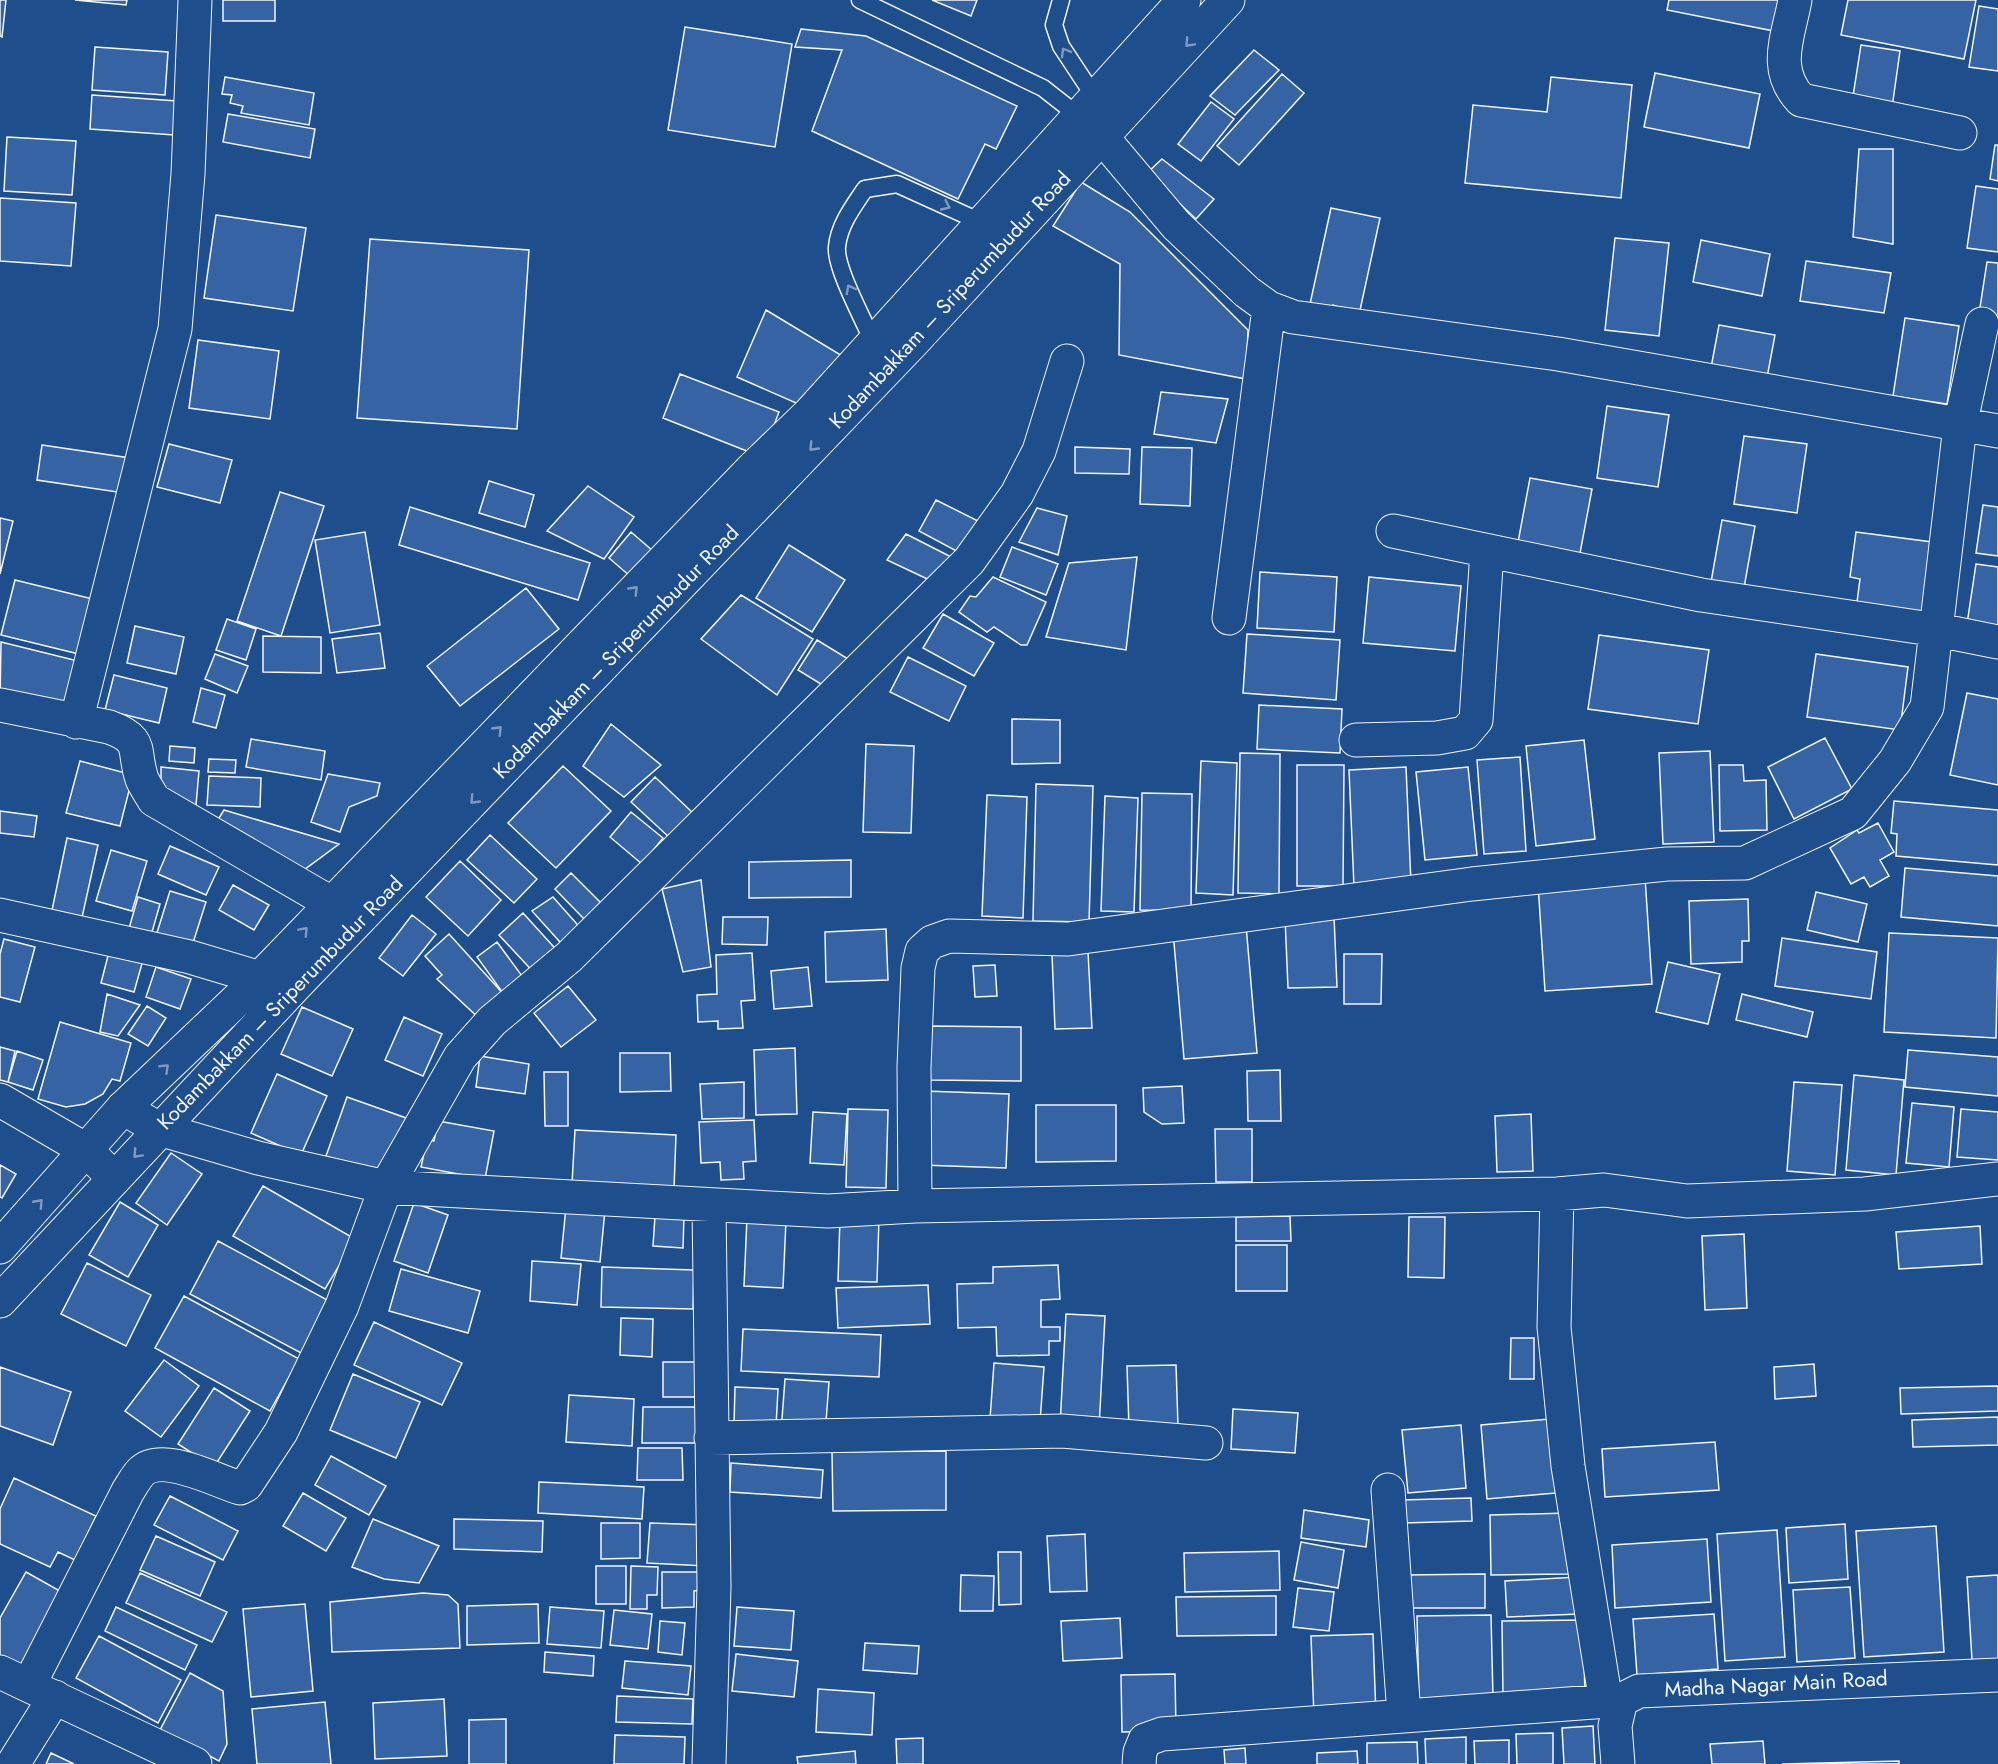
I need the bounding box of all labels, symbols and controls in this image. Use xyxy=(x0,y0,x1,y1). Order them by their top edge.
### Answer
one-way arrow xyxy=(1185,36,1196,47)
one-way arrow xyxy=(1061,48,1073,58)
street label: Kodambakkam – Sriperumbudur Road xyxy=(822,164,1078,436)
one-way arrow xyxy=(940,198,951,210)
one-way arrow xyxy=(845,284,857,295)
one-way arrow xyxy=(809,439,820,450)
street label: Kodambakkam – Sriperumbudur Road xyxy=(486,518,746,786)
one-way arrow xyxy=(626,587,637,598)
one-way arrow xyxy=(491,727,502,737)
one-way arrow xyxy=(470,793,481,803)
street label: Kodambakkam – Sriperumbudur Road xyxy=(150,869,410,1137)
one-way arrow xyxy=(297,927,308,937)
one-way arrow xyxy=(159,1064,169,1075)
one-way arrow xyxy=(133,1146,144,1157)
one-way arrow xyxy=(32,1199,43,1210)
street label: Madha Nagar Main Road xyxy=(1664,1663,1888,1705)

